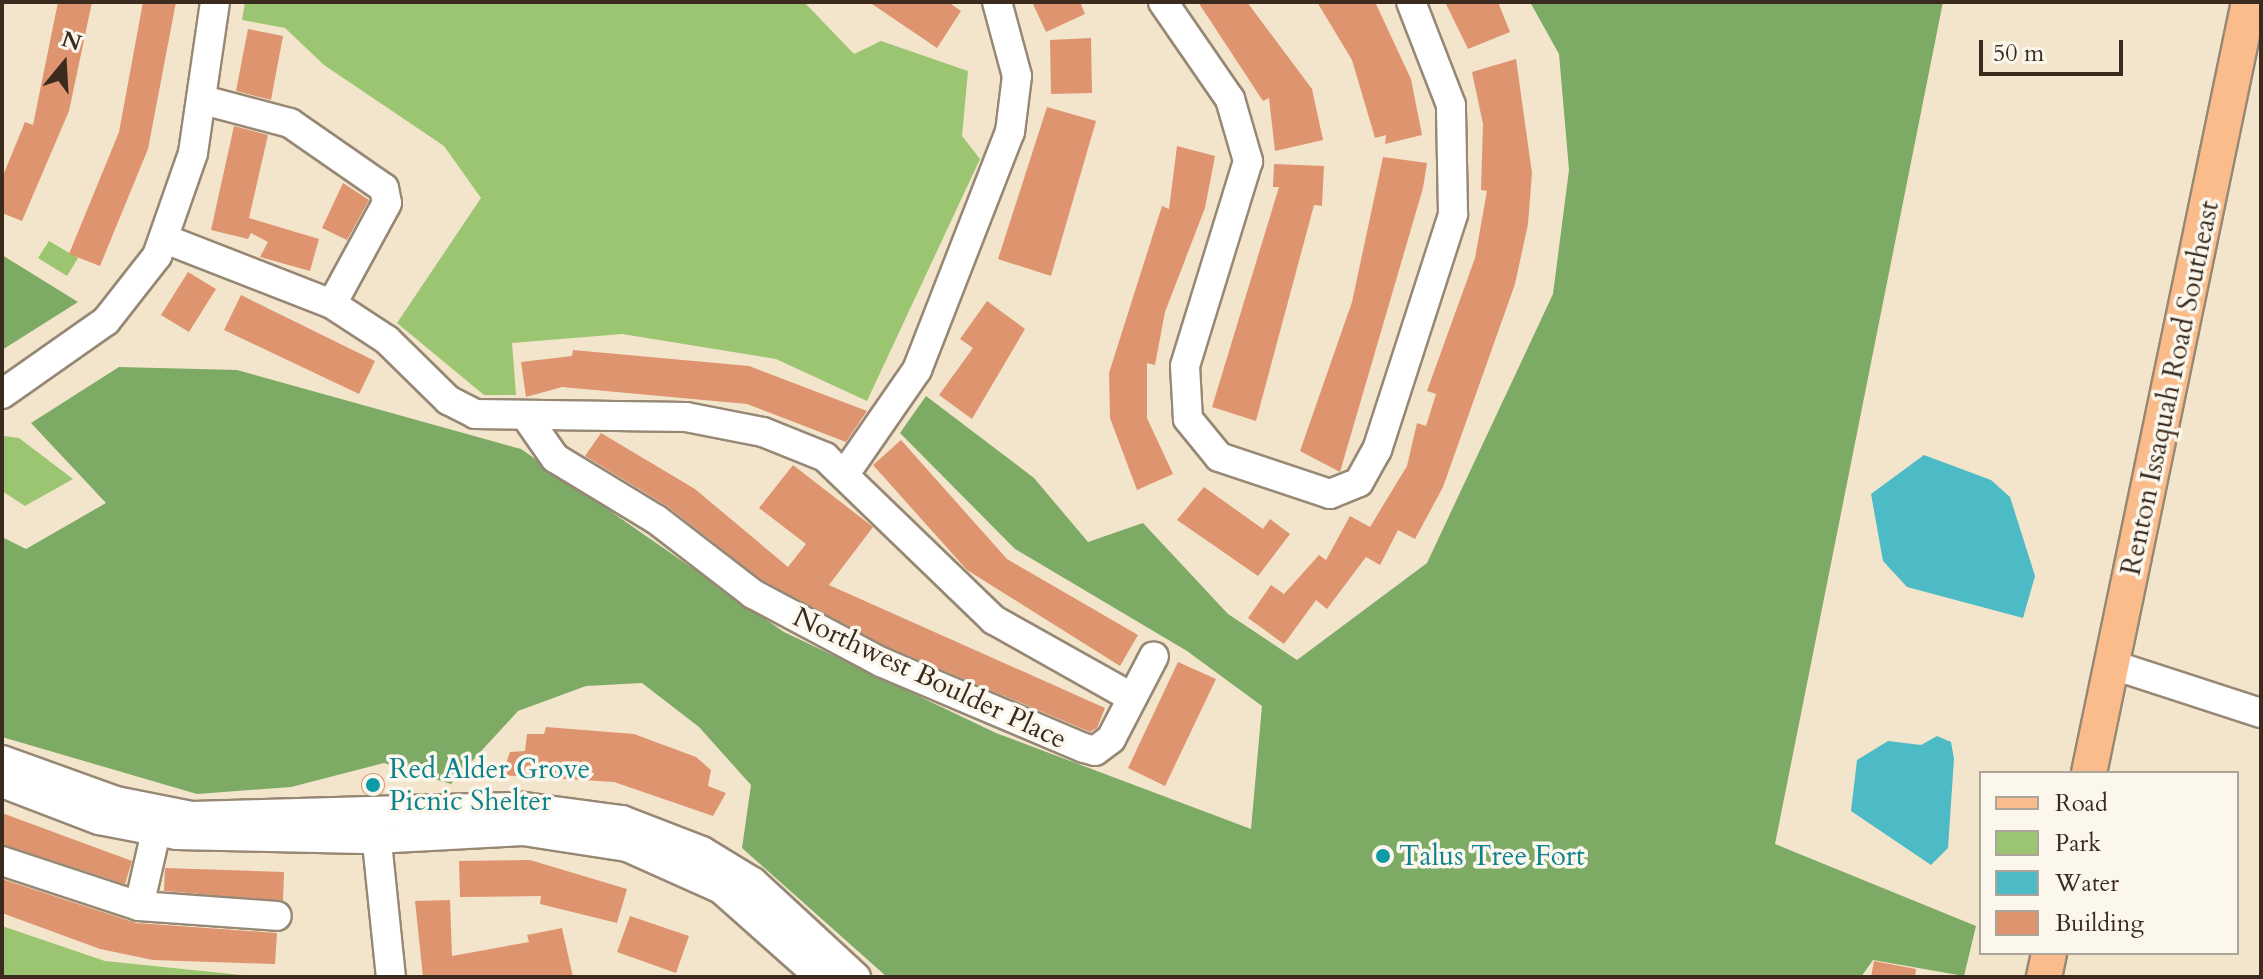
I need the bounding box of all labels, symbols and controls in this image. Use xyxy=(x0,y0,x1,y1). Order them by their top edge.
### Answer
north arrow xyxy=(24,24,104,104)
text: N xyxy=(58,24,85,58)
scale bar xyxy=(1983,24,2127,74)
text: 50 m xyxy=(1993,37,2044,70)
street label: Renton Issaquah Road Southeast xyxy=(2114,198,2226,578)
street label: Northwest Boulder Place xyxy=(788,600,1072,756)
place label: Red Alder Grove Picnic Shelter xyxy=(389,752,590,818)
legend xyxy=(1979,771,2239,955)
marker: Red Alder Grove Picnic Shelter xyxy=(364,776,382,794)
text: Road xyxy=(2055,787,2108,820)
text: Park xyxy=(2055,827,2101,860)
place label: Talus Tree Fort xyxy=(1399,839,1585,873)
marker: Talus Tree Fort xyxy=(1374,847,1392,865)
text: Water xyxy=(2055,867,2119,900)
text: Building xyxy=(2055,907,2144,940)

